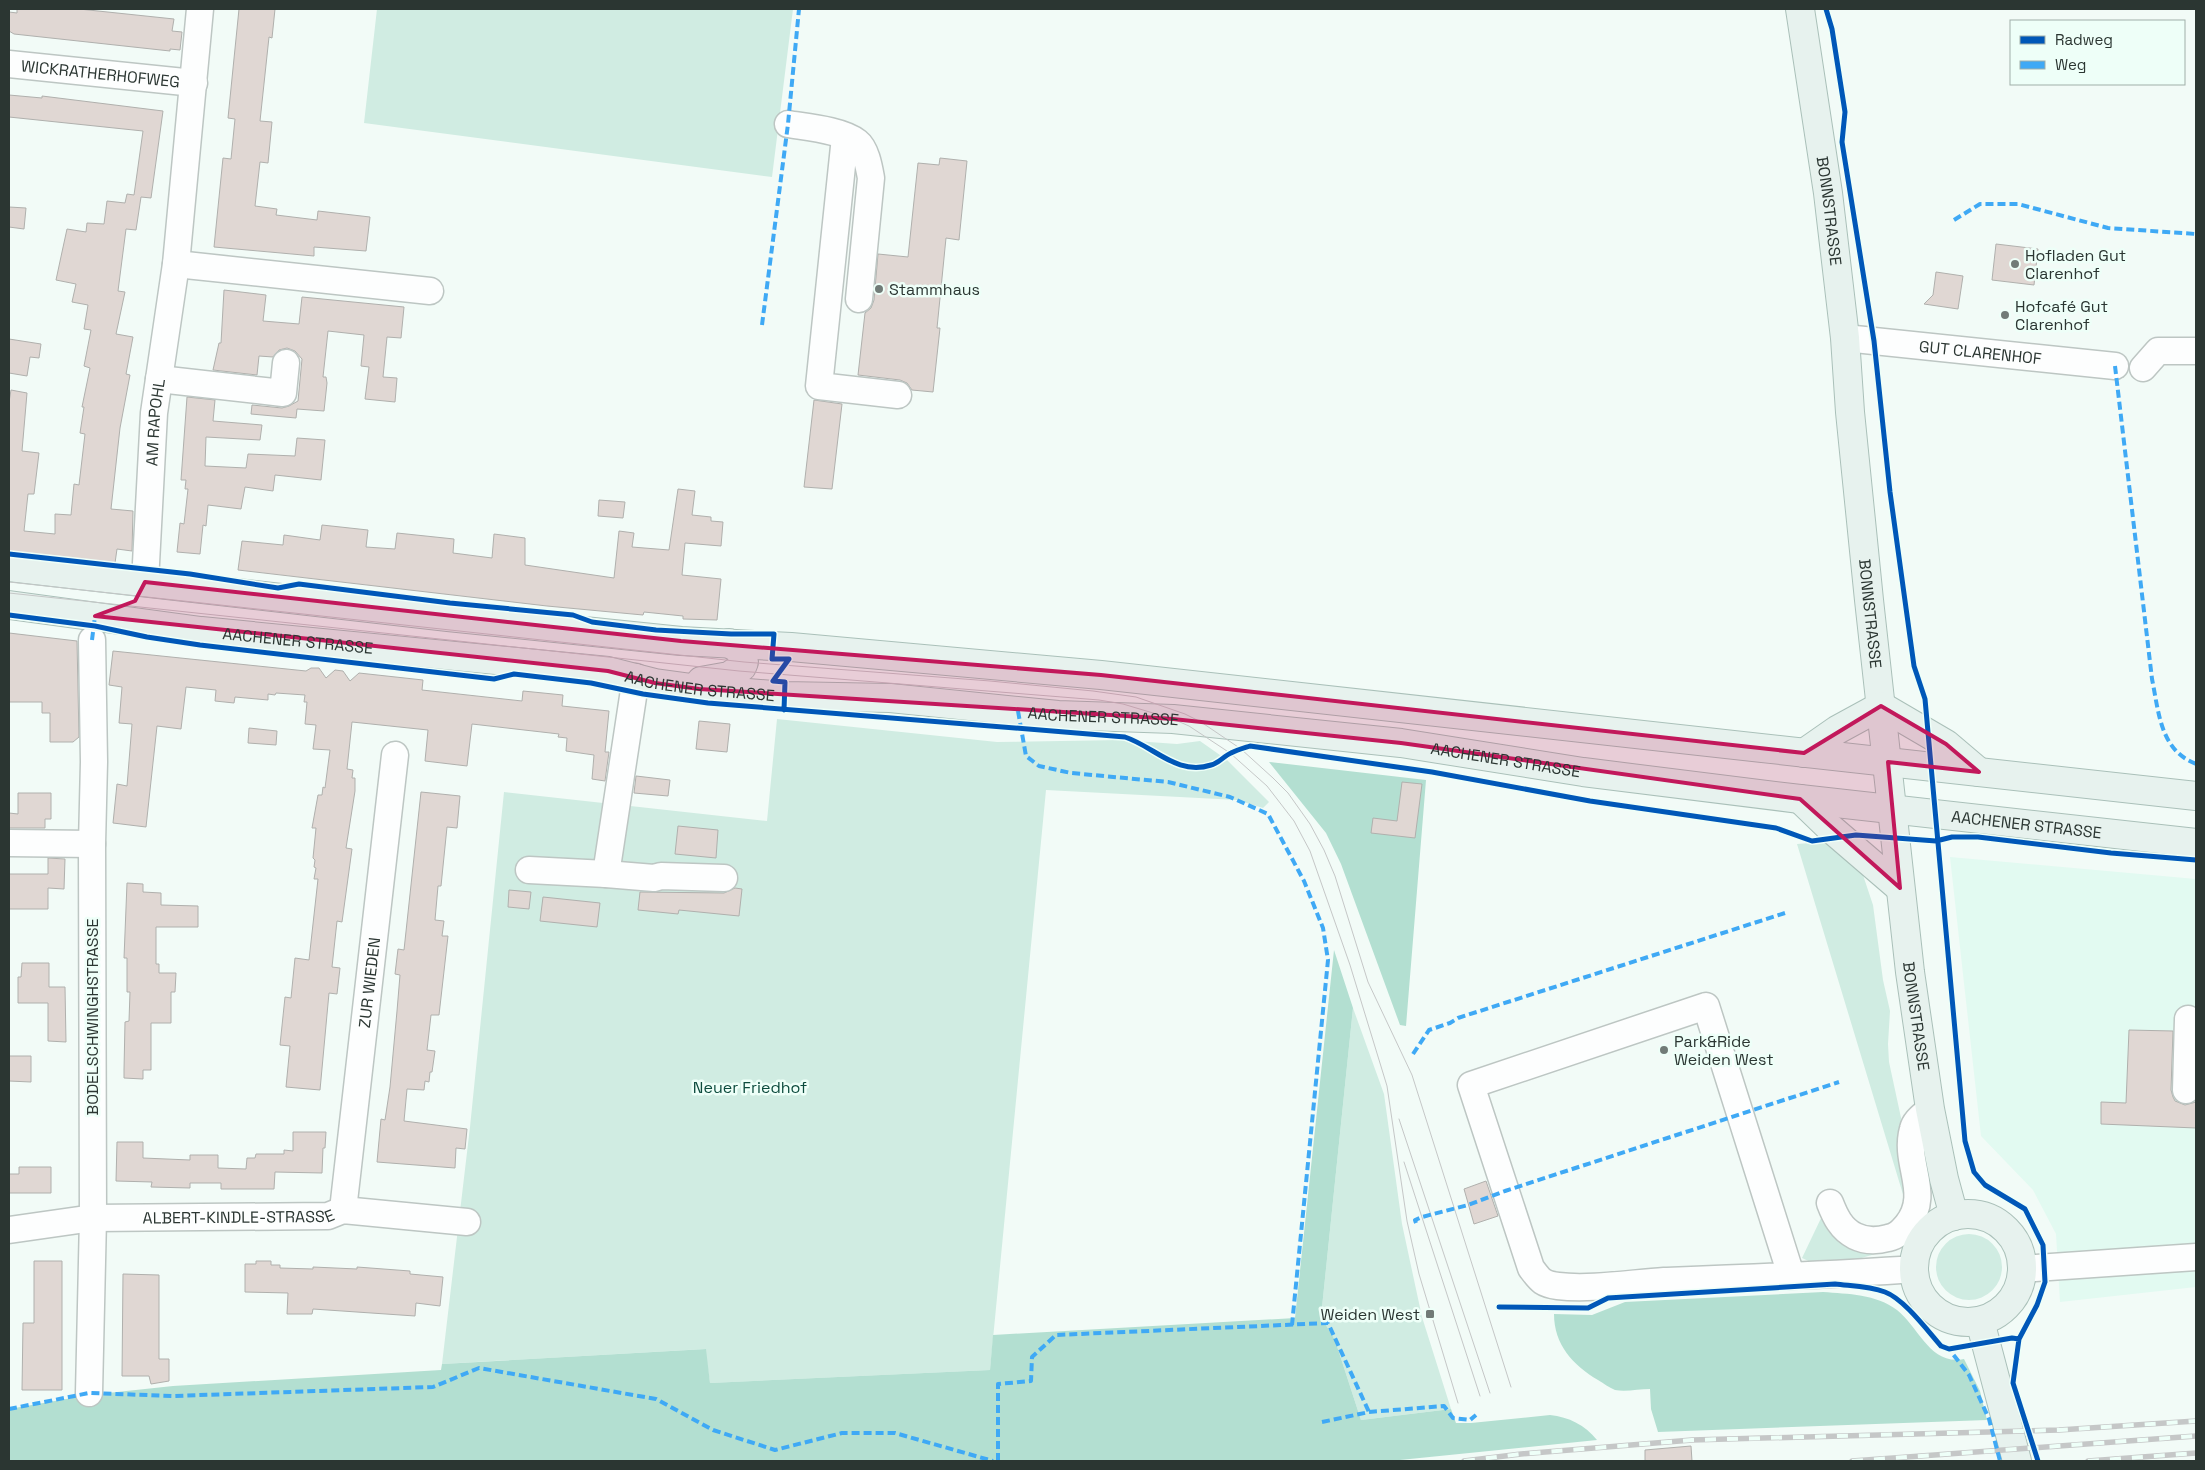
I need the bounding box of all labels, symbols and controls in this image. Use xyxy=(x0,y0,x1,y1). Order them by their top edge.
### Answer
legend xyxy=(2010,20,2185,85)
text: Radweg xyxy=(2055,30,2113,49)
street label: WICKRATHERHOFWEG xyxy=(20,55,181,92)
text: Weg xyxy=(2055,55,2086,74)
street label: BONNSTRASSE xyxy=(1812,155,1846,267)
place label: Hofladen Gut Clarenhof xyxy=(2025,245,2126,284)
marker: Hofladen Gut Clarenhof xyxy=(2009,258,2021,270)
place label: Stammhaus xyxy=(889,279,980,300)
marker: Stammhaus xyxy=(873,283,885,295)
place label: Hofcafé Gut Clarenhof xyxy=(2015,296,2108,335)
marker: Hofcafé Gut Clarenhof xyxy=(1999,309,2011,321)
street label: GUT CLARENHOF xyxy=(1918,336,2043,369)
street label: AM RAPOHL xyxy=(141,377,170,467)
street label: BONNSTRASSE xyxy=(1854,558,1886,670)
street label: AACHENER STRASSE xyxy=(221,623,374,659)
street label: AACHENER STRASSE xyxy=(622,666,776,706)
street label: AACHENER STRASSE xyxy=(1027,702,1180,731)
street label: AACHENER STRASSE xyxy=(1429,738,1582,782)
street label: AACHENER STRASSE xyxy=(1950,806,2103,843)
street label: BODELSCHWINGHSTRASSE xyxy=(82,919,103,1115)
street label: ZUR WIEDEN xyxy=(354,936,385,1029)
street label: BONNSTRASSE xyxy=(1898,960,1934,1072)
place label: Park&Ride Weiden West xyxy=(1674,1031,1774,1070)
marker: Park&Ride Weiden West xyxy=(1658,1044,1670,1056)
park label: Neuer Friedhof xyxy=(693,1077,807,1098)
street label: ALBERT-KINDLE-STRASSE xyxy=(142,1205,337,1229)
place label: Weiden West xyxy=(1320,1304,1420,1325)
marker: Weiden West xyxy=(1424,1308,1436,1320)

